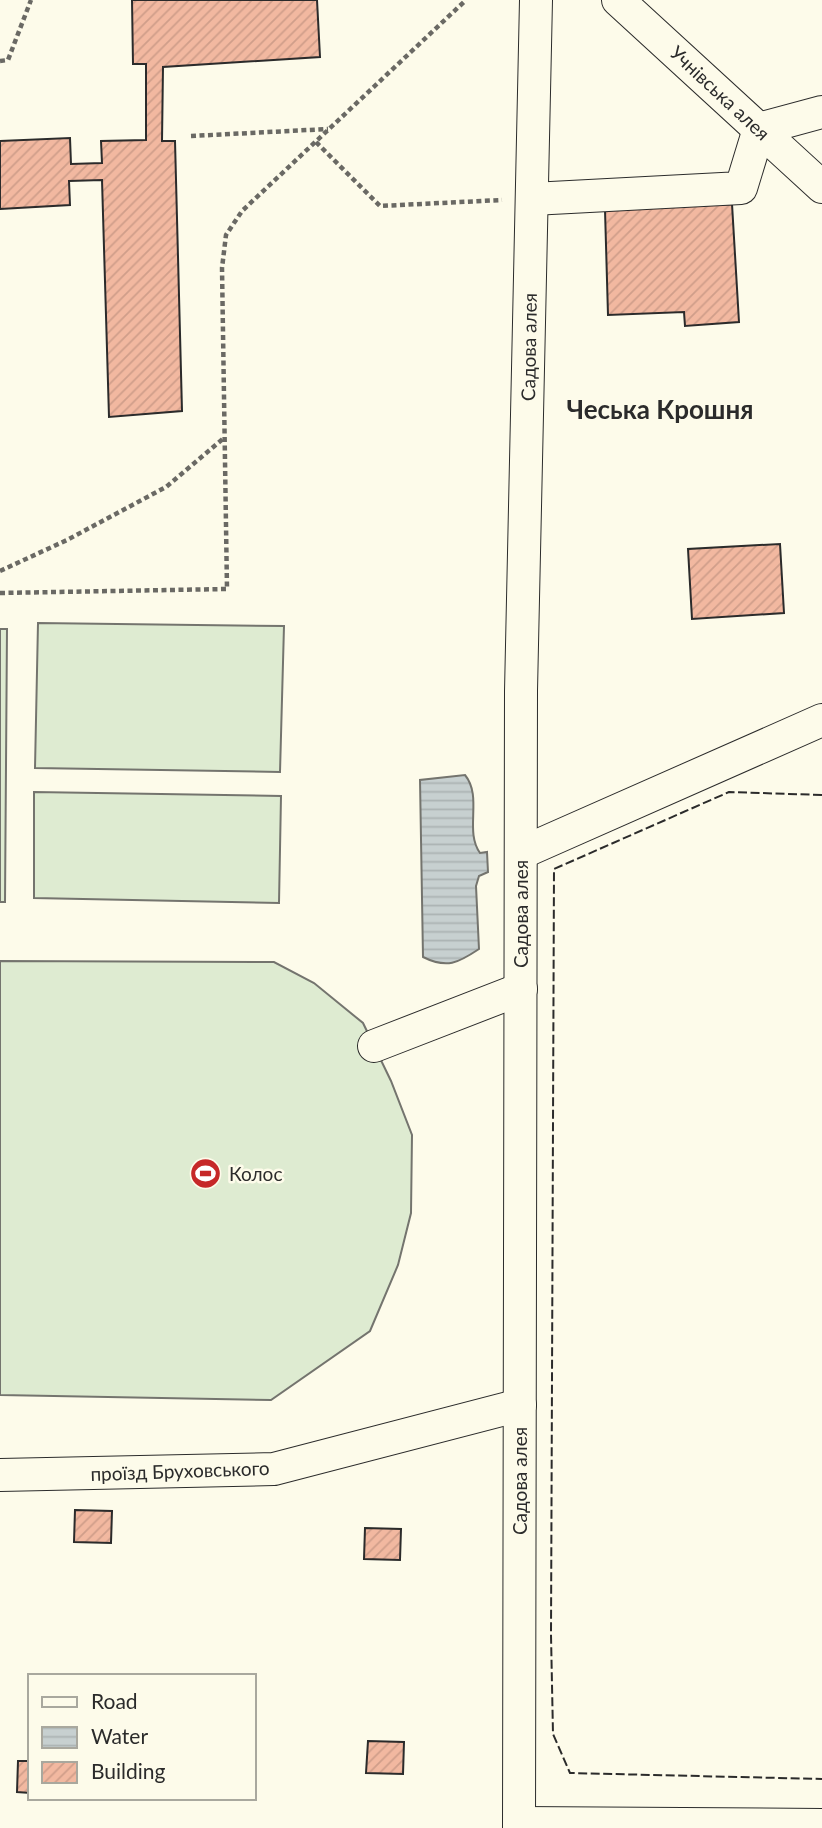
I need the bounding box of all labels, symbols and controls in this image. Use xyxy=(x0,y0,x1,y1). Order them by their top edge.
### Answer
street label: Учнівська алея xyxy=(666,41,775,145)
street label: Садова алея xyxy=(516,293,541,401)
district label: Чеська Крошня xyxy=(566,393,754,425)
street label: Садова алея xyxy=(509,860,532,968)
sports icon: Колос xyxy=(189,1157,223,1191)
place label: Колос xyxy=(229,1162,282,1185)
street label: Садова алея xyxy=(508,1427,531,1535)
street label: проїзд Бруховського xyxy=(90,1456,270,1485)
legend xyxy=(28,1674,256,1800)
text: Road xyxy=(91,1688,138,1713)
text: Water xyxy=(91,1723,148,1748)
text: Building xyxy=(91,1758,166,1783)

